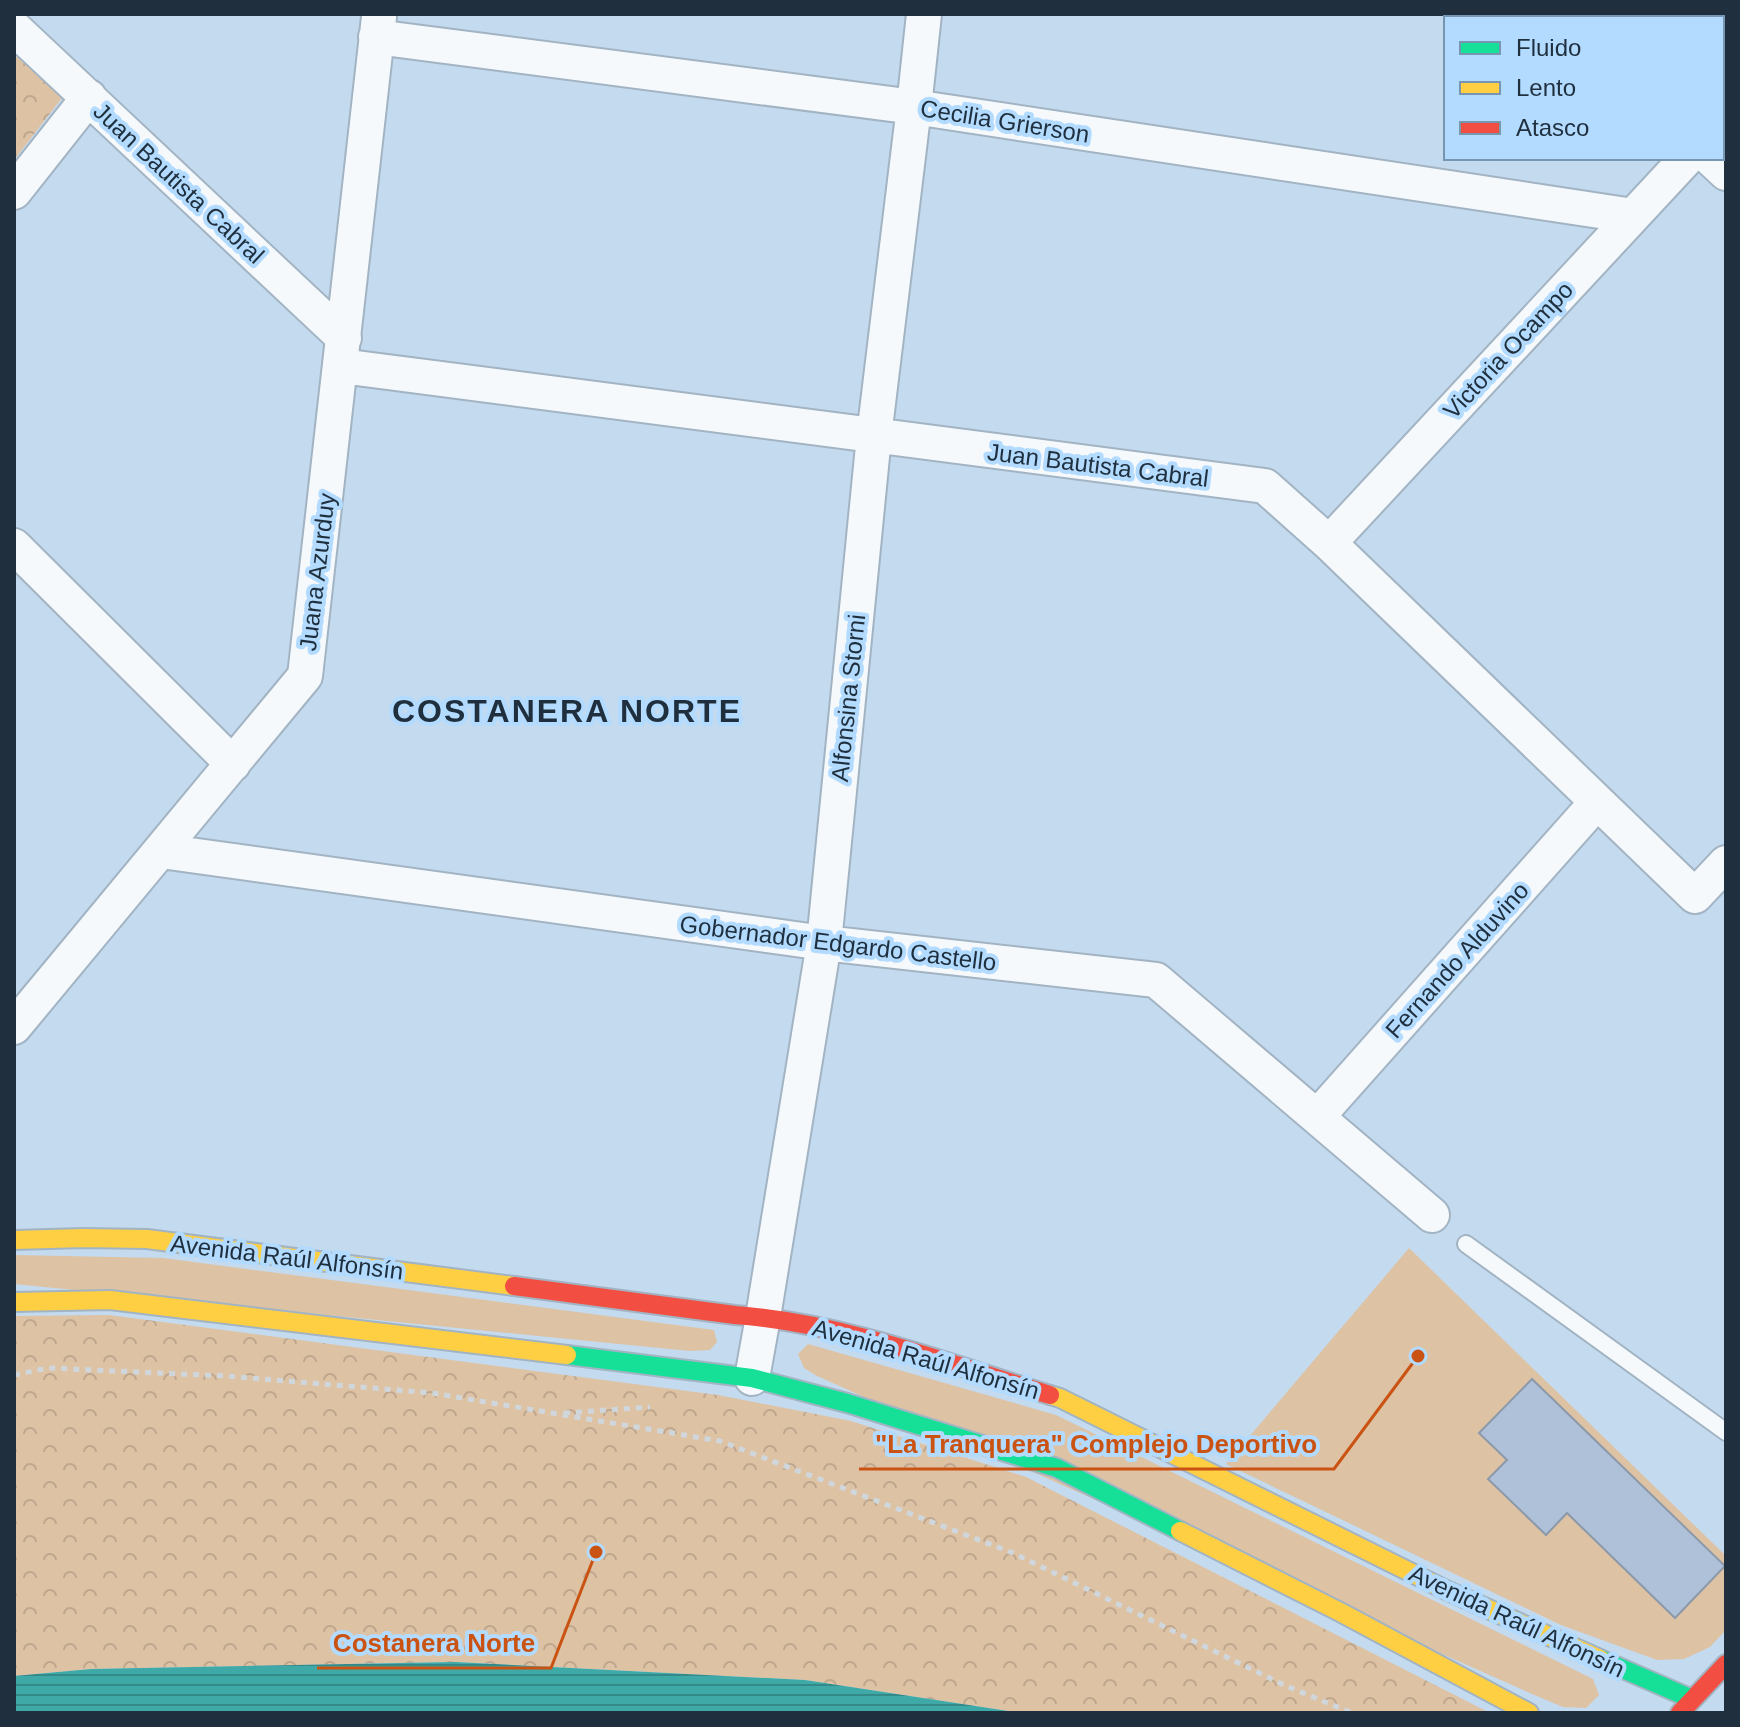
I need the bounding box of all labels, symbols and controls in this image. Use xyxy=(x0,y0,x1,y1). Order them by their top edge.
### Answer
legend xyxy=(1444,16,1724,160)
text: Fluido xyxy=(1516,34,1581,61)
text: Lento xyxy=(1516,74,1576,101)
street label: Cecilia Grierson xyxy=(919,94,1091,148)
street label: Juan Bautista Cabral xyxy=(88,97,270,269)
text: Atasco xyxy=(1516,114,1589,141)
street label: Victoria Ocampo xyxy=(1438,276,1578,424)
street label: Juan Bautista Cabral xyxy=(986,438,1210,492)
street label: Juana Azurduy xyxy=(294,492,340,652)
street label: Alfonsina Storni xyxy=(826,613,870,783)
district label: COSTANERA NORTE xyxy=(392,693,742,729)
street label: Fernando Alduvino xyxy=(1380,877,1534,1043)
street label: Gobernador Edgardo Castello xyxy=(678,910,998,976)
street label: Avenida Raúl Alfonsín xyxy=(169,1229,405,1285)
street label: Avenida Raúl Alfonsín xyxy=(810,1314,1042,1404)
callout: "La Tranquera" Complejo Deportivo xyxy=(859,1419,1334,1469)
text: "La Tranquera" Complejo Deportivo xyxy=(875,1429,1317,1459)
street label: Avenida Raúl Alfonsín xyxy=(1405,1559,1629,1683)
callout: Costanera Norte xyxy=(317,1618,551,1668)
text: Costanera Norte xyxy=(333,1628,535,1658)

